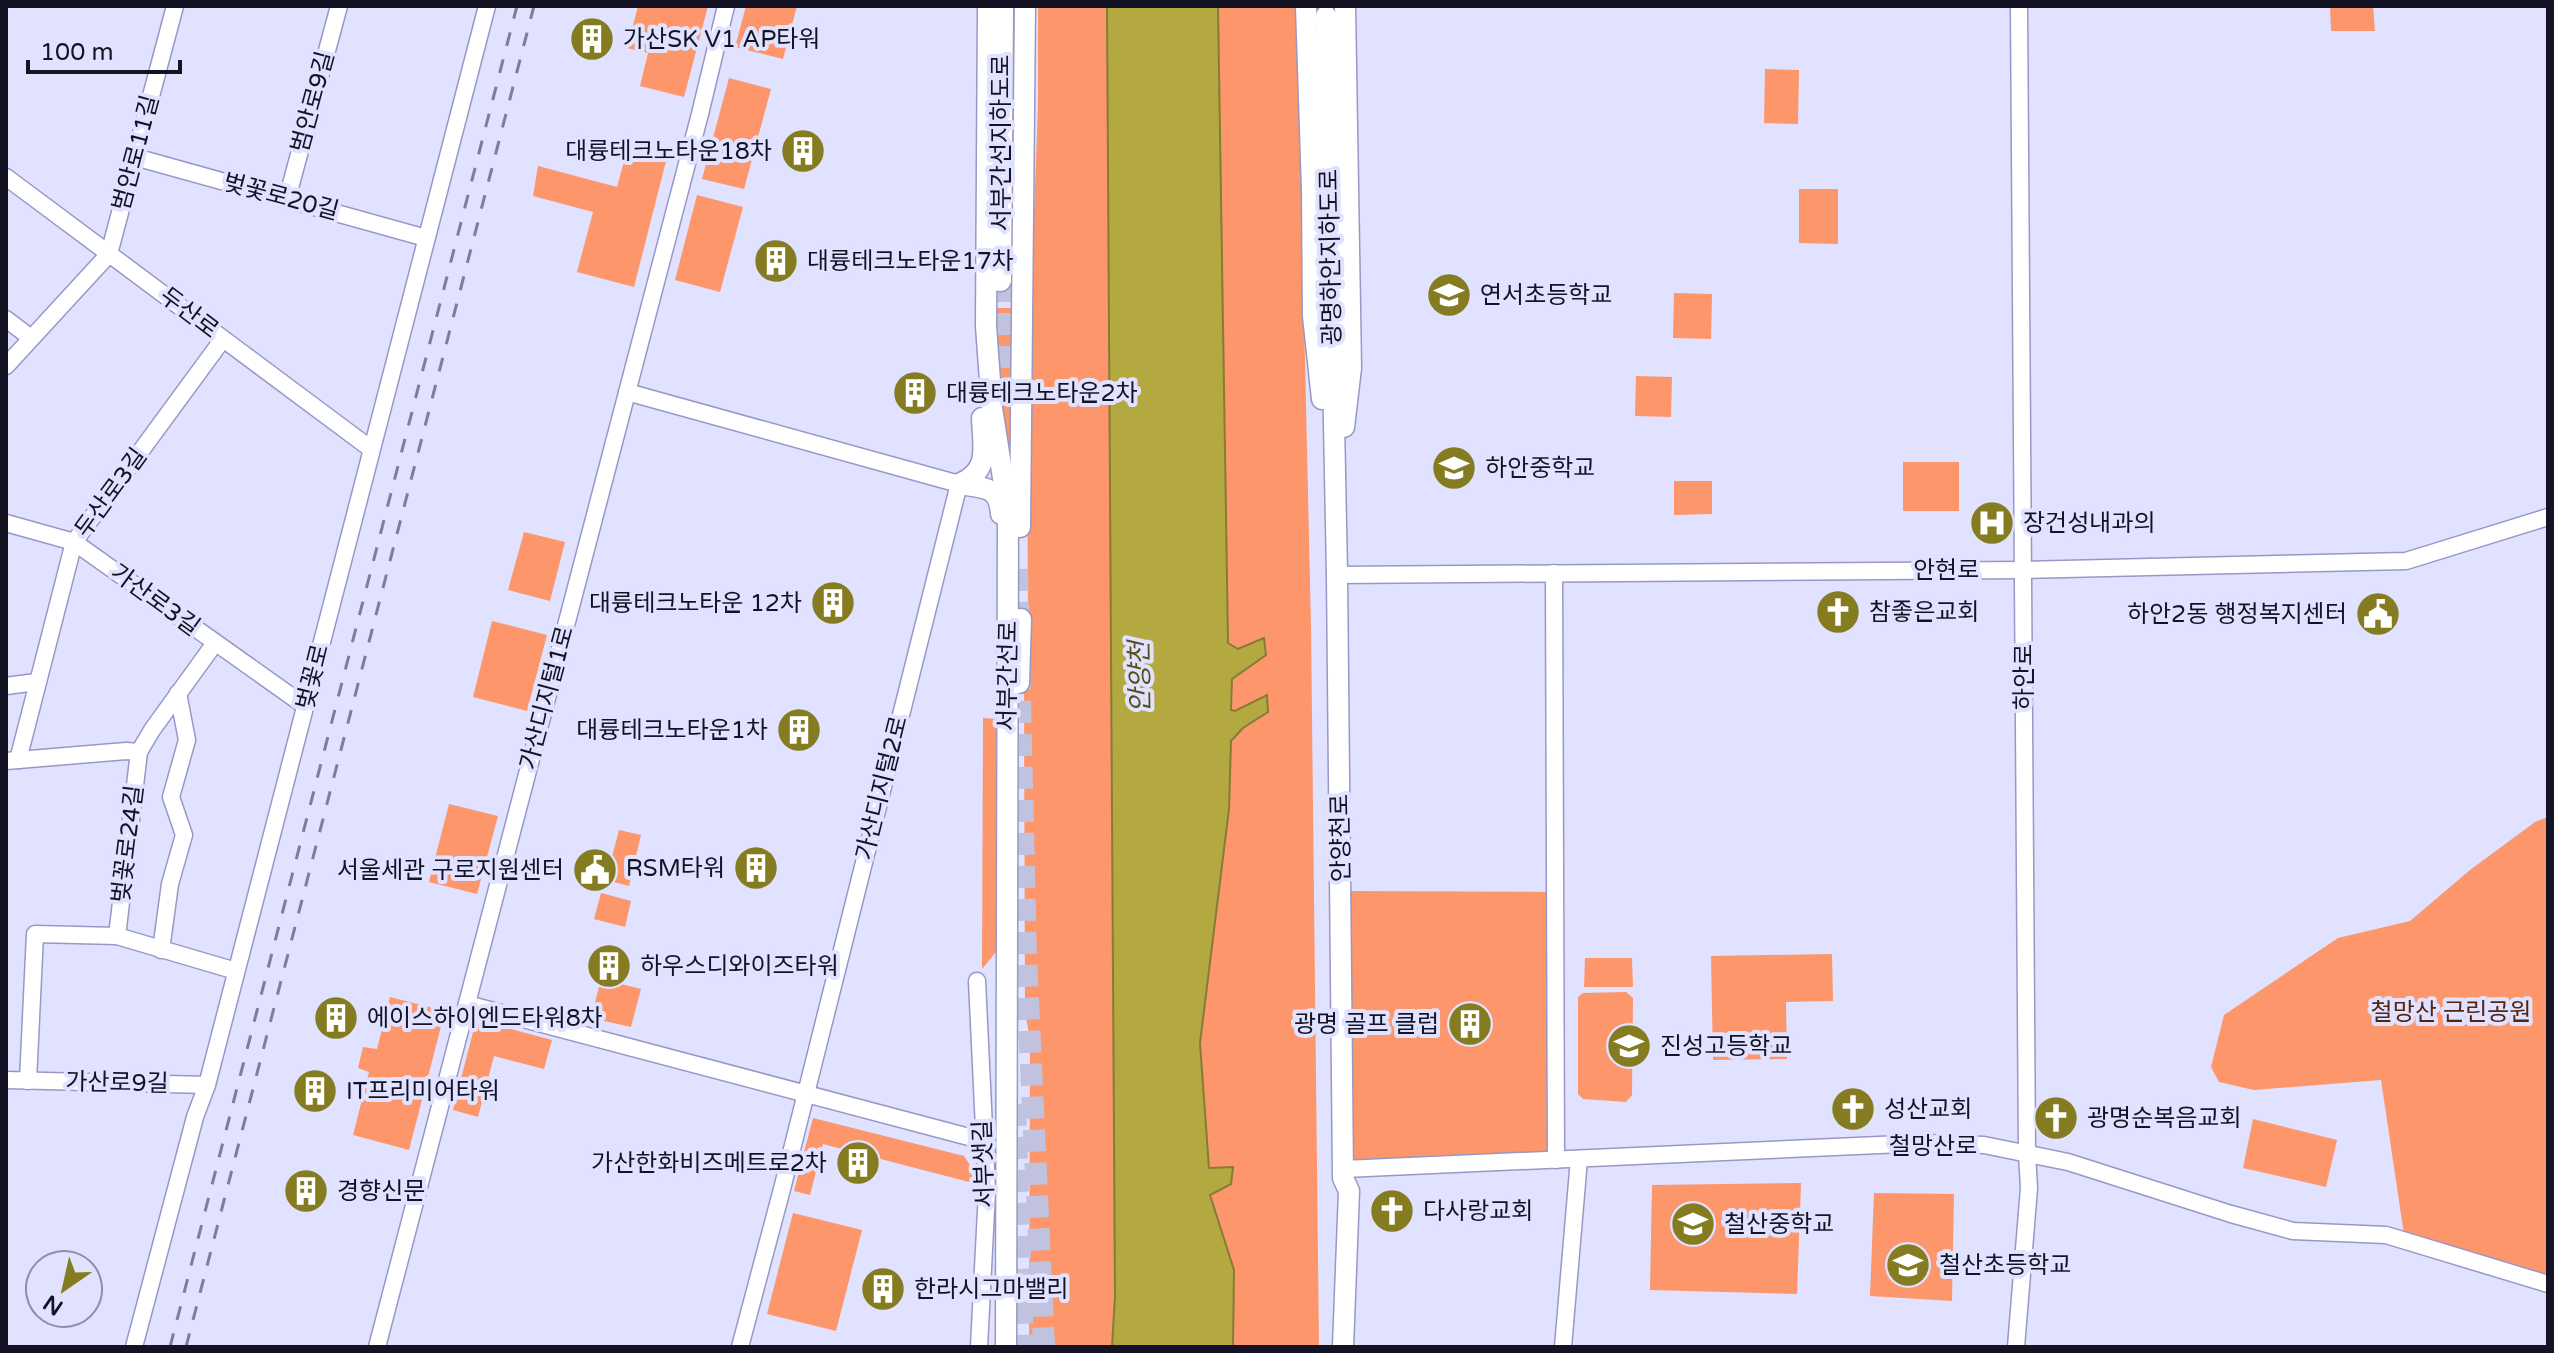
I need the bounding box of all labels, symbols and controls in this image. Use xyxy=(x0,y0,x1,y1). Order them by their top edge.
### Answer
building icon: 가산SK V1 AP타워 xyxy=(568,15,616,63)
scale bar xyxy=(28,24,180,74)
place label: 가산SK V1 AP타워 xyxy=(623,25,820,54)
text: 100 m xyxy=(40,38,114,67)
street label: 범안로9길 xyxy=(286,48,340,156)
street label: 서부간선지하도로 xyxy=(987,55,1016,231)
street label: 범안로11길 xyxy=(107,92,165,214)
building icon: 대륭테크노타운18차 xyxy=(779,127,827,175)
place label: 대륭테크노타운18차 xyxy=(565,137,772,166)
street label: 벚꽃로20길 xyxy=(220,168,342,226)
street label: 광명하안지하도로 xyxy=(1315,168,1347,346)
building icon: 대륭테크노타운17차 xyxy=(752,237,800,285)
place label: 대륭테크노타운17차 xyxy=(807,247,1014,276)
school or university icon: 연서초등학교 xyxy=(1425,271,1473,319)
street label: 두산로 xyxy=(154,281,224,345)
place label: 연서초등학교 xyxy=(1480,281,1612,310)
building icon: 대륭테크노타운2차 xyxy=(891,369,939,417)
place label: 대륭테크노타운2차 xyxy=(946,379,1138,408)
street label: 두산로3길 xyxy=(69,443,153,543)
school or university icon: 하안중학교 xyxy=(1430,444,1478,492)
place label: 하안중학교 xyxy=(1485,454,1595,483)
hospital icon: 장건성내과의 xyxy=(1968,499,2016,547)
place label: 장건성내과의 xyxy=(2023,509,2155,538)
street label: 안현로 xyxy=(1913,556,1979,585)
street label: 가산로3길 xyxy=(105,558,205,642)
building icon: 대륭테크노타운 12차 xyxy=(809,579,857,627)
church icon: 참좋은교회 xyxy=(1814,588,1862,636)
place label: 대륭테크노타운 12차 xyxy=(589,589,802,618)
public building icon: 하안2동 행정복지센터 xyxy=(2354,590,2402,638)
place label: 참좋은교회 xyxy=(1869,598,1979,627)
place label: 하안2동 행정복지센터 xyxy=(2127,600,2347,629)
street label: 서부간선로 xyxy=(993,621,1023,731)
street label: 가산디지털1로 xyxy=(514,623,580,773)
water label: 안양천 xyxy=(1124,638,1156,713)
street label: 벚꽃로 xyxy=(291,641,335,713)
street label: 하안로 xyxy=(2010,644,2039,710)
building icon: 대륭테크노타운1차 xyxy=(775,706,823,754)
street label: 가산디지털2로 xyxy=(850,713,914,863)
place label: 대륭테크노타운1차 xyxy=(576,716,768,745)
street label: 벚꽃로24길 xyxy=(106,783,150,905)
street label: 안양천로 xyxy=(1326,794,1356,882)
building icon: RSM타워 xyxy=(732,844,780,892)
public building icon: 서울세관 구로지원센터 xyxy=(571,846,619,894)
place label: RSM타워 xyxy=(626,854,725,883)
place label: 서울세관 구로지원센터 xyxy=(337,856,564,885)
building icon: 하우스디와이즈타워 xyxy=(585,942,633,990)
place label: 하우스디와이즈타워 xyxy=(640,952,839,981)
building icon: 에이스하이엔드타워8차 xyxy=(312,994,360,1042)
park label: 철망산 근린공원 xyxy=(2371,998,2531,1027)
building icon: 광명 골프 클럽 xyxy=(1446,1000,1494,1048)
place label: 에이스하이엔드타워8차 xyxy=(367,1004,603,1033)
place label: 광명 골프 클럽 xyxy=(1294,1010,1439,1039)
school or university icon: 진성고등학교 xyxy=(1605,1022,1653,1070)
place label: 진성고등학교 xyxy=(1660,1032,1792,1061)
building icon: IT프리미어타워 xyxy=(291,1067,339,1115)
street label: 가산로9길 xyxy=(65,1068,169,1098)
place label: IT프리미어타워 xyxy=(346,1077,500,1106)
church icon: 성산교회 xyxy=(1829,1085,1877,1133)
church icon: 광명순복음교회 xyxy=(2032,1094,2080,1142)
place label: 성산교회 xyxy=(1884,1095,1972,1124)
place label: 광명순복음교회 xyxy=(2087,1104,2242,1133)
street label: 서부샛길 xyxy=(968,1119,1000,1209)
street label: 철망산로 xyxy=(1889,1132,1977,1161)
building icon: 가산한화비즈메트로2차 xyxy=(834,1139,882,1187)
place label: 가산한화비즈메트로2차 xyxy=(591,1149,827,1178)
building icon: 경향신문 xyxy=(282,1167,330,1215)
place label: 경향신문 xyxy=(337,1177,425,1206)
church icon: 다사랑교회 xyxy=(1368,1187,1416,1235)
place label: 다사랑교회 xyxy=(1423,1197,1533,1226)
school or university icon: 철산중학교 xyxy=(1669,1200,1717,1248)
place label: 철산중학교 xyxy=(1724,1210,1834,1239)
school or university icon: 철산초등학교 xyxy=(1884,1241,1932,1289)
north arrow xyxy=(24,1249,104,1329)
place label: 철산초등학교 xyxy=(1939,1251,2071,1280)
building icon: 한라시그마밸리 xyxy=(859,1265,907,1313)
place label: 한라시그마밸리 xyxy=(914,1275,1069,1304)
text: N xyxy=(39,1289,68,1320)

